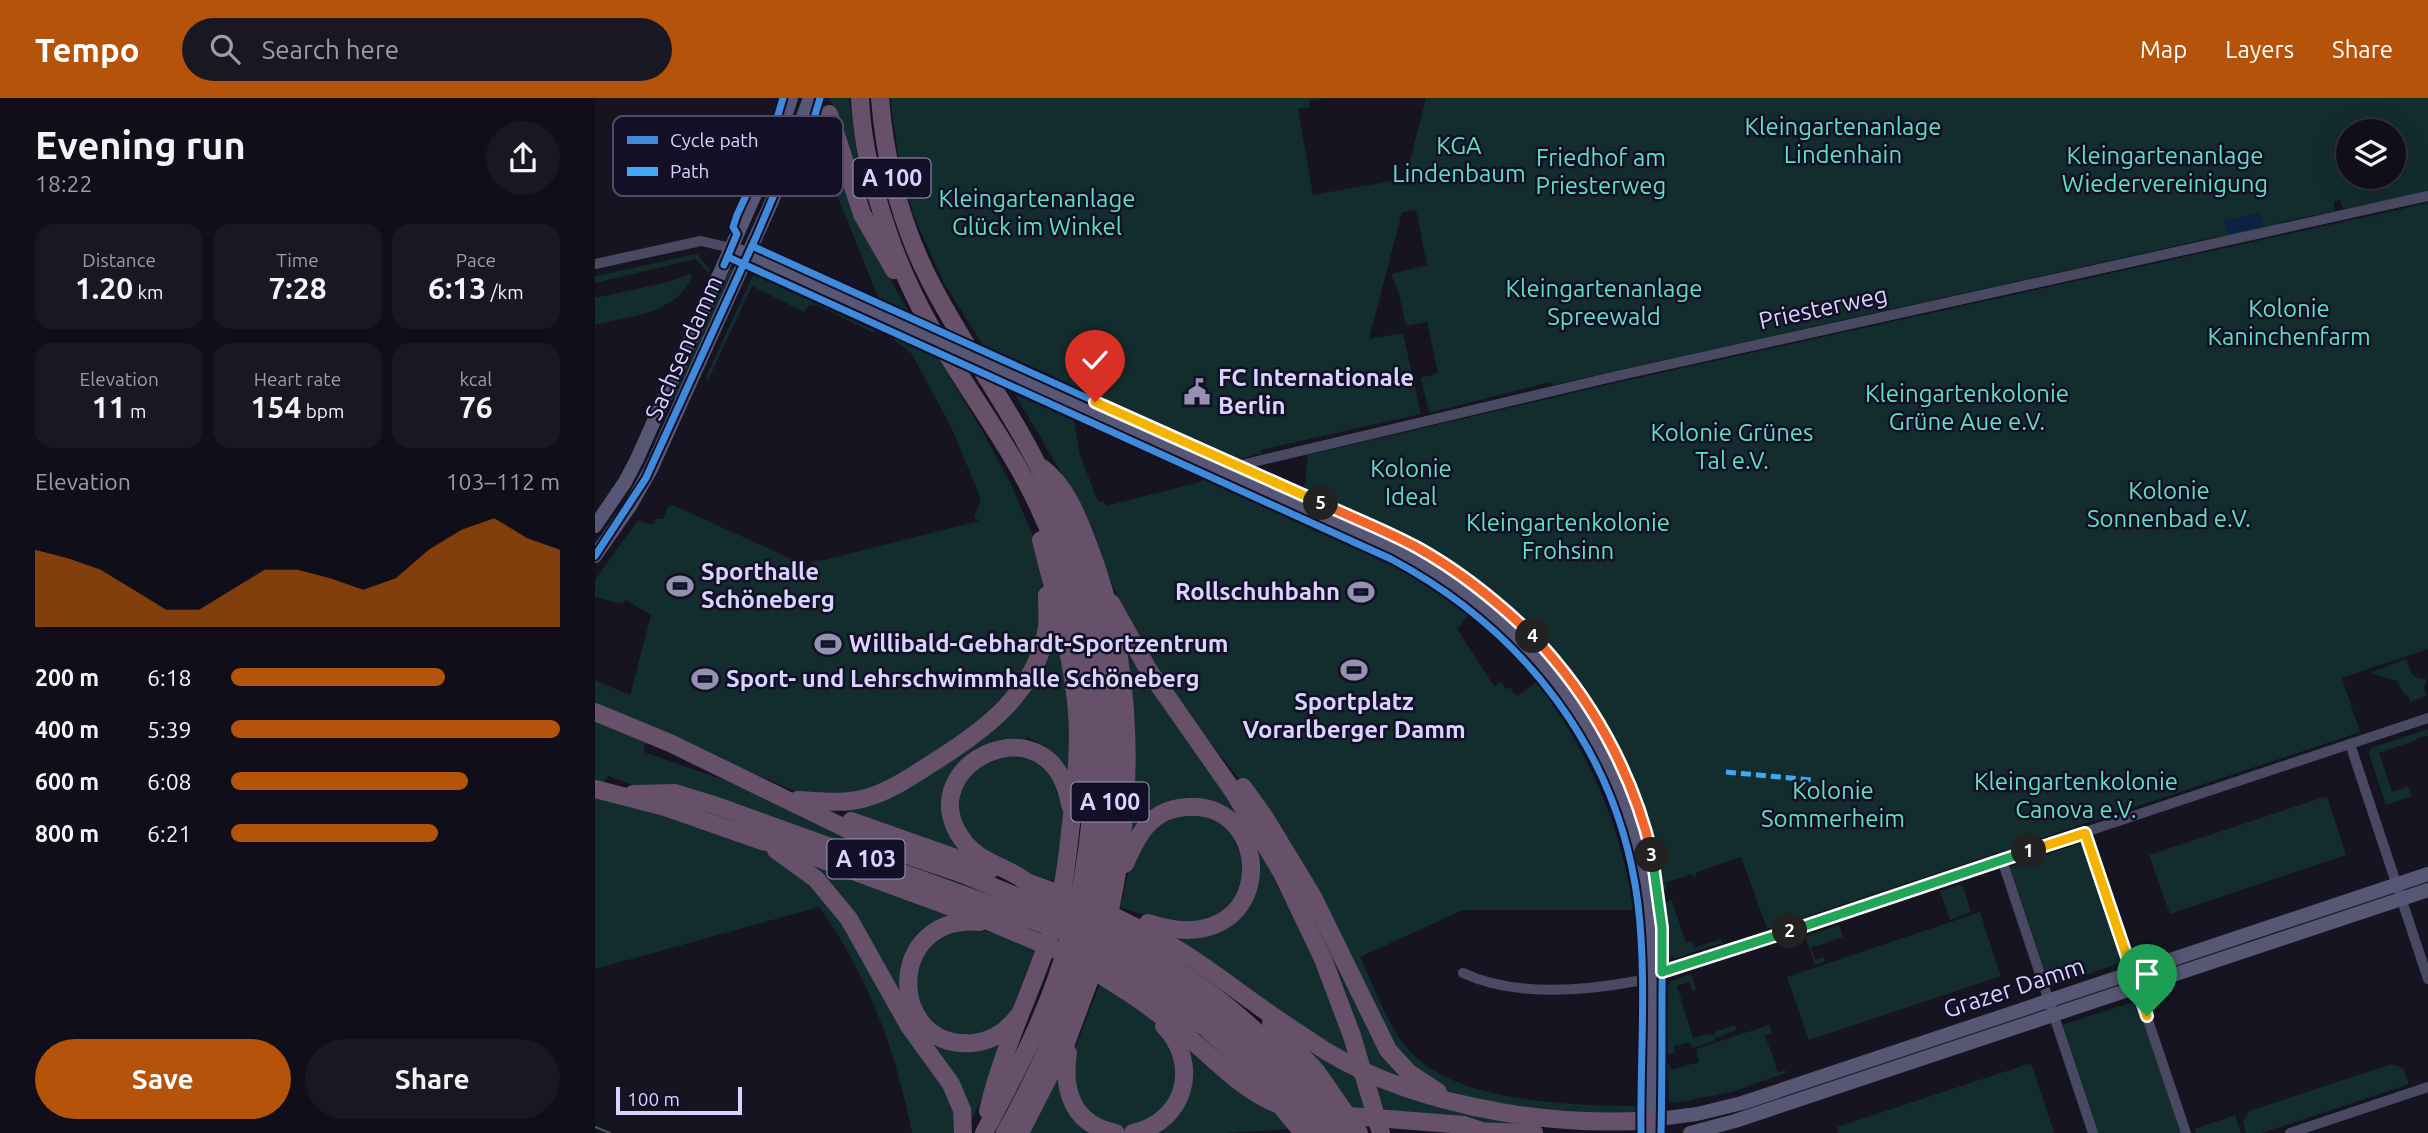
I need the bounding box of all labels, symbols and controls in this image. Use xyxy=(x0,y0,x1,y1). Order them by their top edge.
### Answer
search box xyxy=(182,18,672,81)
icon: search xyxy=(206,30,244,68)
text: Tempo xyxy=(35,31,140,68)
text: Search here xyxy=(262,35,399,64)
text: Map xyxy=(2140,36,2187,63)
text: Layers xyxy=(2225,36,2294,63)
text: Share xyxy=(2332,36,2393,63)
park label: Kleingartenanlage Lindenhain xyxy=(1744,113,1942,168)
legend xyxy=(613,116,843,196)
map controls xyxy=(2336,119,2406,189)
button: layers xyxy=(2336,119,2406,189)
button: share xyxy=(486,121,560,195)
text: Evening run xyxy=(35,124,246,166)
text: Cycle path xyxy=(670,129,759,151)
park label: KGA Lindenbaum xyxy=(1392,132,1526,187)
park label: Kleingartenanlage Wiedervereinigung xyxy=(2062,142,2268,197)
park label: Friedhof am Priesterweg xyxy=(1536,144,1666,199)
road number: A 100 xyxy=(853,158,931,198)
text: Path xyxy=(670,160,709,182)
text: 18:22 xyxy=(35,171,93,196)
park label: Kleingartenanlage Glück im Winkel xyxy=(938,185,1136,240)
text: Distance xyxy=(82,249,156,271)
text: Time xyxy=(276,249,319,271)
text: Pace xyxy=(456,249,496,271)
text: 1.20 xyxy=(75,271,133,305)
text: 7:28 xyxy=(268,271,327,305)
text: 6:13 xyxy=(428,271,486,305)
street label: Sachsendamm xyxy=(640,272,727,424)
park label: Kleingartenanlage Spreewald xyxy=(1505,275,1703,330)
text: km xyxy=(133,281,163,303)
text: /km xyxy=(486,281,524,303)
street label: Priesterweg xyxy=(1756,281,1890,334)
park label: Kolonie Kaninchenfarm xyxy=(2207,295,2371,350)
pin xyxy=(1065,330,1125,402)
icon: check xyxy=(1076,341,1114,379)
place label: FC Internationale Berlin xyxy=(1218,364,1414,419)
text: Elevation xyxy=(80,368,159,390)
text: Heart rate xyxy=(254,368,341,390)
text: kcal xyxy=(459,368,492,390)
public building icon: FC Internationale Berlin xyxy=(1182,377,1212,407)
park label: Kleingartenkolonie Grüne Aue e.V. xyxy=(1865,380,2069,435)
text: 11 xyxy=(92,390,126,424)
text: 154 xyxy=(251,390,301,424)
text: 76 xyxy=(459,390,493,424)
text: m xyxy=(126,400,146,422)
text: bpm xyxy=(301,400,344,422)
park label: Kolonie Grünes Tal e.V. xyxy=(1650,419,1814,474)
park label: Kolonie Ideal xyxy=(1370,455,1452,510)
text: Elevation xyxy=(35,469,131,494)
text: 103–112 m xyxy=(446,469,560,494)
park label: Kolonie Sonnenbad e.V. xyxy=(2087,477,2251,532)
pin: 5 xyxy=(1303,486,1339,520)
text: 5 xyxy=(1315,491,1326,513)
park label: Kleingartenkolonie Frohsinn xyxy=(1466,509,1670,564)
place label: Sporthalle Schöneberg xyxy=(701,558,835,613)
sports icon: Sporthalle Schöneberg xyxy=(665,571,695,601)
sports icon: Rollschuhbahn xyxy=(1346,577,1376,607)
place label: Rollschuhbahn xyxy=(1175,578,1340,605)
pin: 4 xyxy=(1515,618,1551,654)
text: 4 xyxy=(1527,624,1538,646)
sports icon: Willibald-Gebhardt-Sportzentrum xyxy=(813,629,843,659)
place label: Willibald-Gebhardt-Sportzentrum xyxy=(849,630,1228,657)
sports icon: Sportplatz Vorarlberger Damm xyxy=(1339,655,1369,685)
sports icon: Sport- und Lehrschwimmhalle Schöneberg xyxy=(690,664,720,694)
text: 200 m xyxy=(35,665,99,690)
text: 6:18 xyxy=(147,665,192,690)
place label: Sport- und Lehrschwimmhalle Schöneberg xyxy=(726,665,1200,692)
place label: Sportplatz Vorarlberger Damm xyxy=(1242,688,1466,743)
text: 400 m xyxy=(35,717,99,742)
text: 5:39 xyxy=(147,717,192,742)
park label: Kleingartenkolonie Canova e.V. xyxy=(1974,768,2178,823)
text: 600 m xyxy=(35,769,99,794)
text: 6:08 xyxy=(147,769,192,794)
park label: Kolonie Sommerheim xyxy=(1761,777,1905,832)
road number: A 100 xyxy=(1071,782,1149,822)
text: 800 m xyxy=(35,821,99,846)
text: 6:21 xyxy=(147,821,192,846)
pin: 1 xyxy=(2011,834,2047,868)
pin: 3 xyxy=(1635,838,1669,872)
road number: A 103 xyxy=(827,839,905,878)
text: 1 xyxy=(2023,839,2034,861)
text: 3 xyxy=(1646,843,1657,865)
pin: 2 xyxy=(1773,914,1807,948)
text: 2 xyxy=(1784,919,1795,941)
pin xyxy=(2117,944,2177,1016)
street label: Grazer Damm xyxy=(1940,952,2088,1023)
icon: arrive xyxy=(2128,955,2166,993)
button: Save xyxy=(35,1039,291,1119)
button: Share xyxy=(305,1039,560,1119)
scale bar xyxy=(616,1084,742,1116)
text: 100 m xyxy=(627,1088,680,1110)

